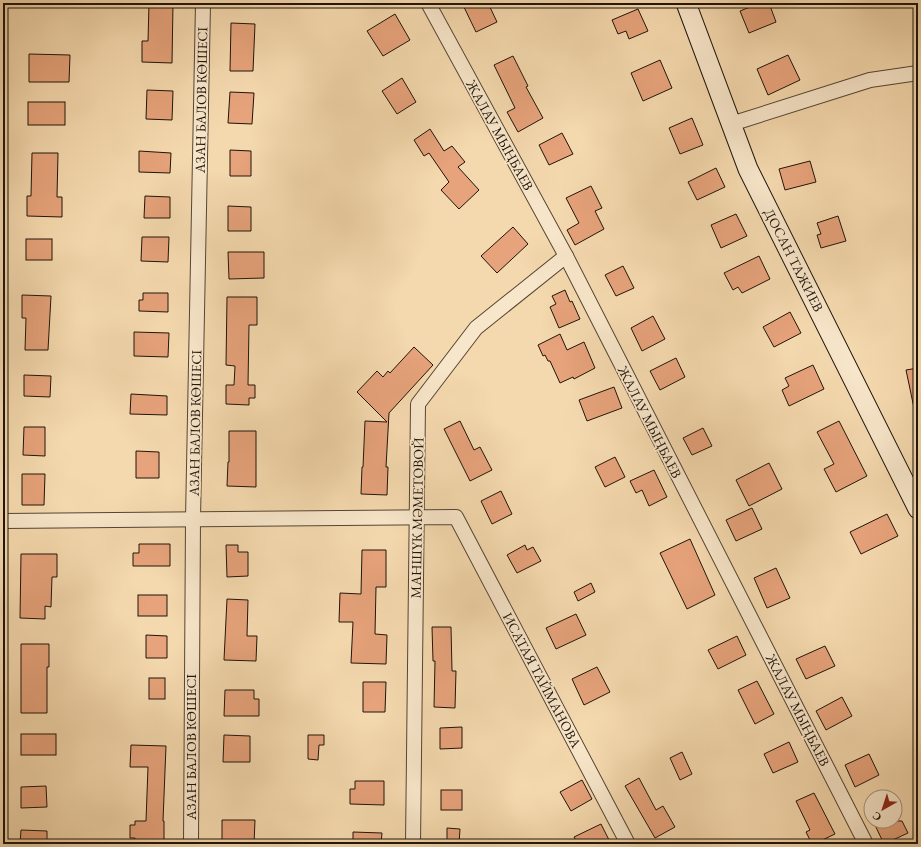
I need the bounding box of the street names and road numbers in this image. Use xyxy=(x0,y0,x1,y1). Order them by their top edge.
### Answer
street label: АЗАН БАЛОВ КӨШЕСІ xyxy=(191,27,211,174)
street label: ЖАЛАУ МЫҢБАЕВ xyxy=(462,76,538,193)
street label: ДОСАН ТАЖИЕВ xyxy=(760,205,828,315)
street label: АЗАН БАЛОВ КӨШЕСІ xyxy=(185,350,205,497)
street label: ЖАЛАУ МЫҢБАЕВ xyxy=(613,362,686,481)
street label: МАНШҮК МӘМЕТОВОЙ xyxy=(407,437,427,598)
street label: ИСАТАЯ ТАЙМАНОВА xyxy=(499,609,586,751)
street label: ЖАЛАУ МЫҢБАЕВ xyxy=(761,650,834,769)
street label: АЗАН БАЛОВ КӨШЕСІ xyxy=(182,674,200,821)

